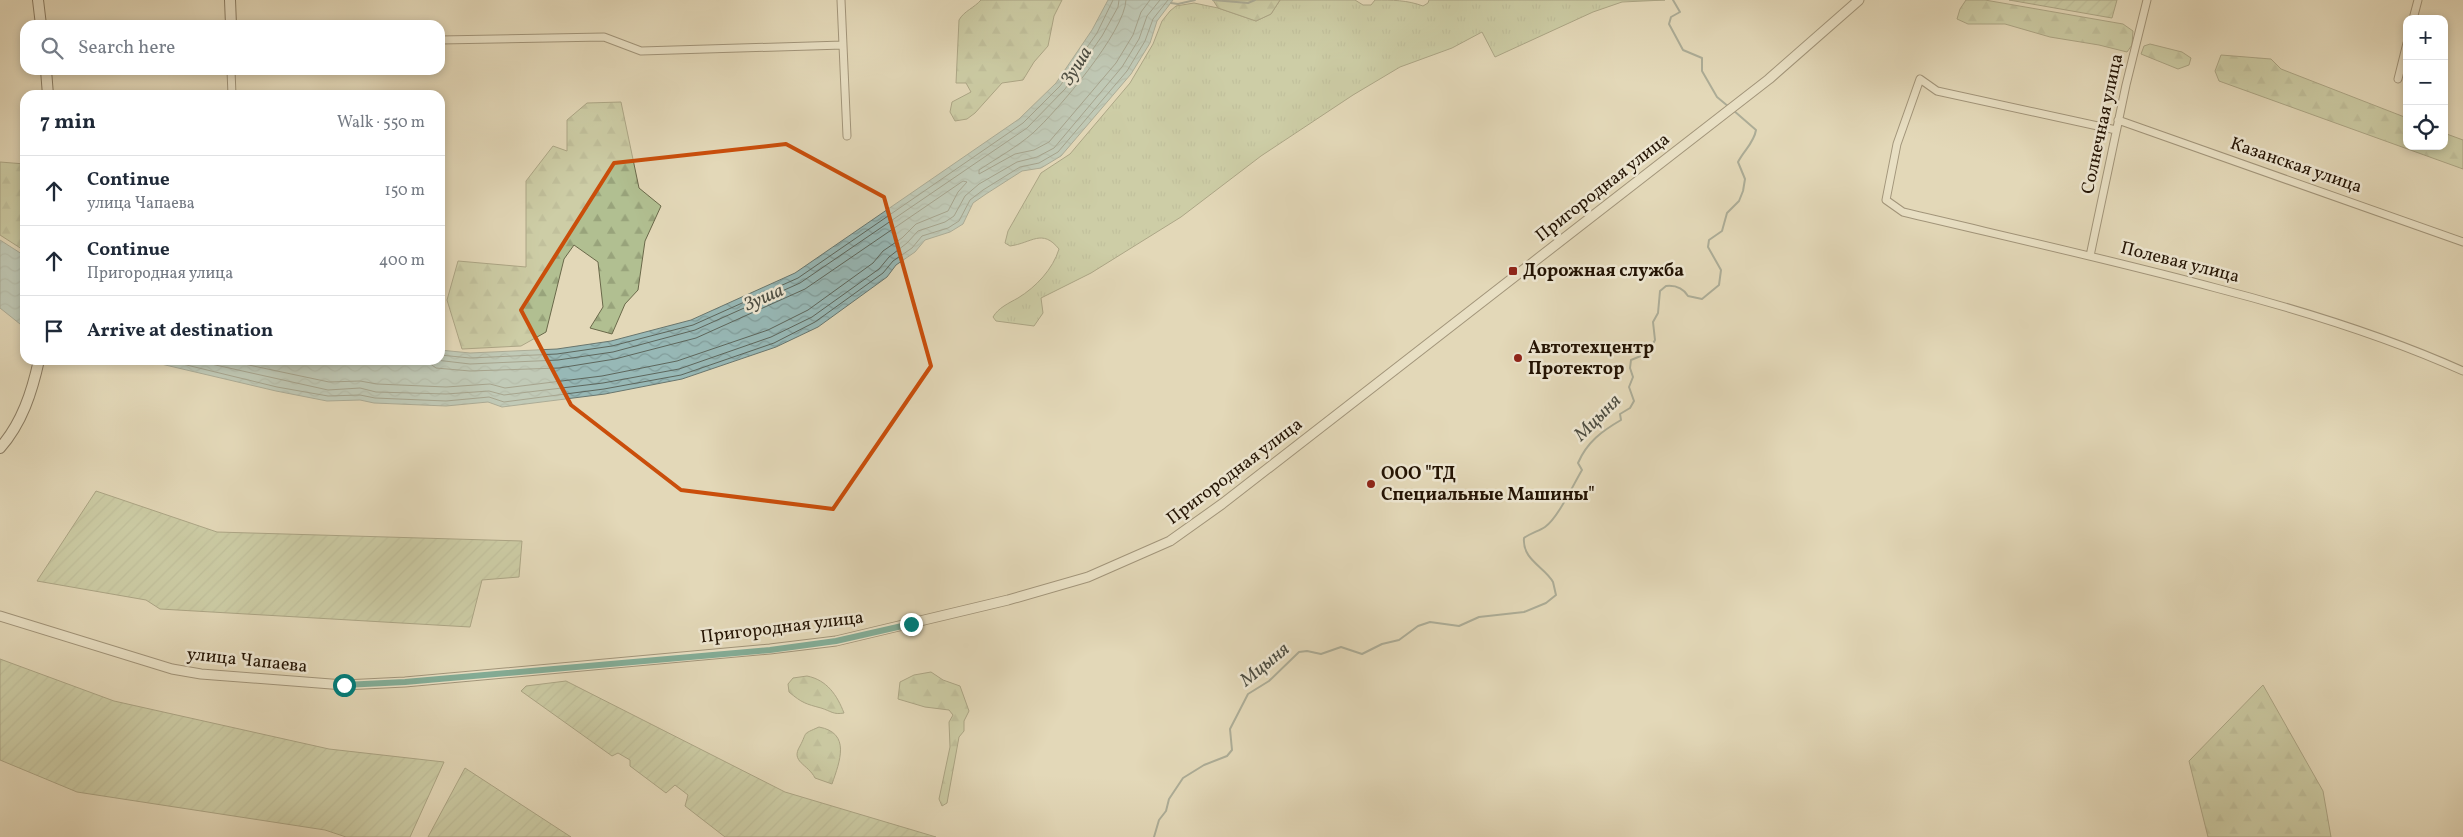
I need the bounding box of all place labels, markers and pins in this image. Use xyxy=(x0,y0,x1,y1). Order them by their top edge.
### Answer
place label: Дорожная служба xyxy=(1523,259,1684,284)
marker: Дорожная служба xyxy=(1507,265,1519,277)
place label: Автотехцентр Протектор xyxy=(1528,336,1654,382)
marker: Автотехцентр Протектор xyxy=(1512,352,1524,364)
place label: ООО "ТД Специальные Машины" xyxy=(1381,462,1595,508)
marker: ООО "ТД Специальные Машины" xyxy=(1365,478,1377,490)

